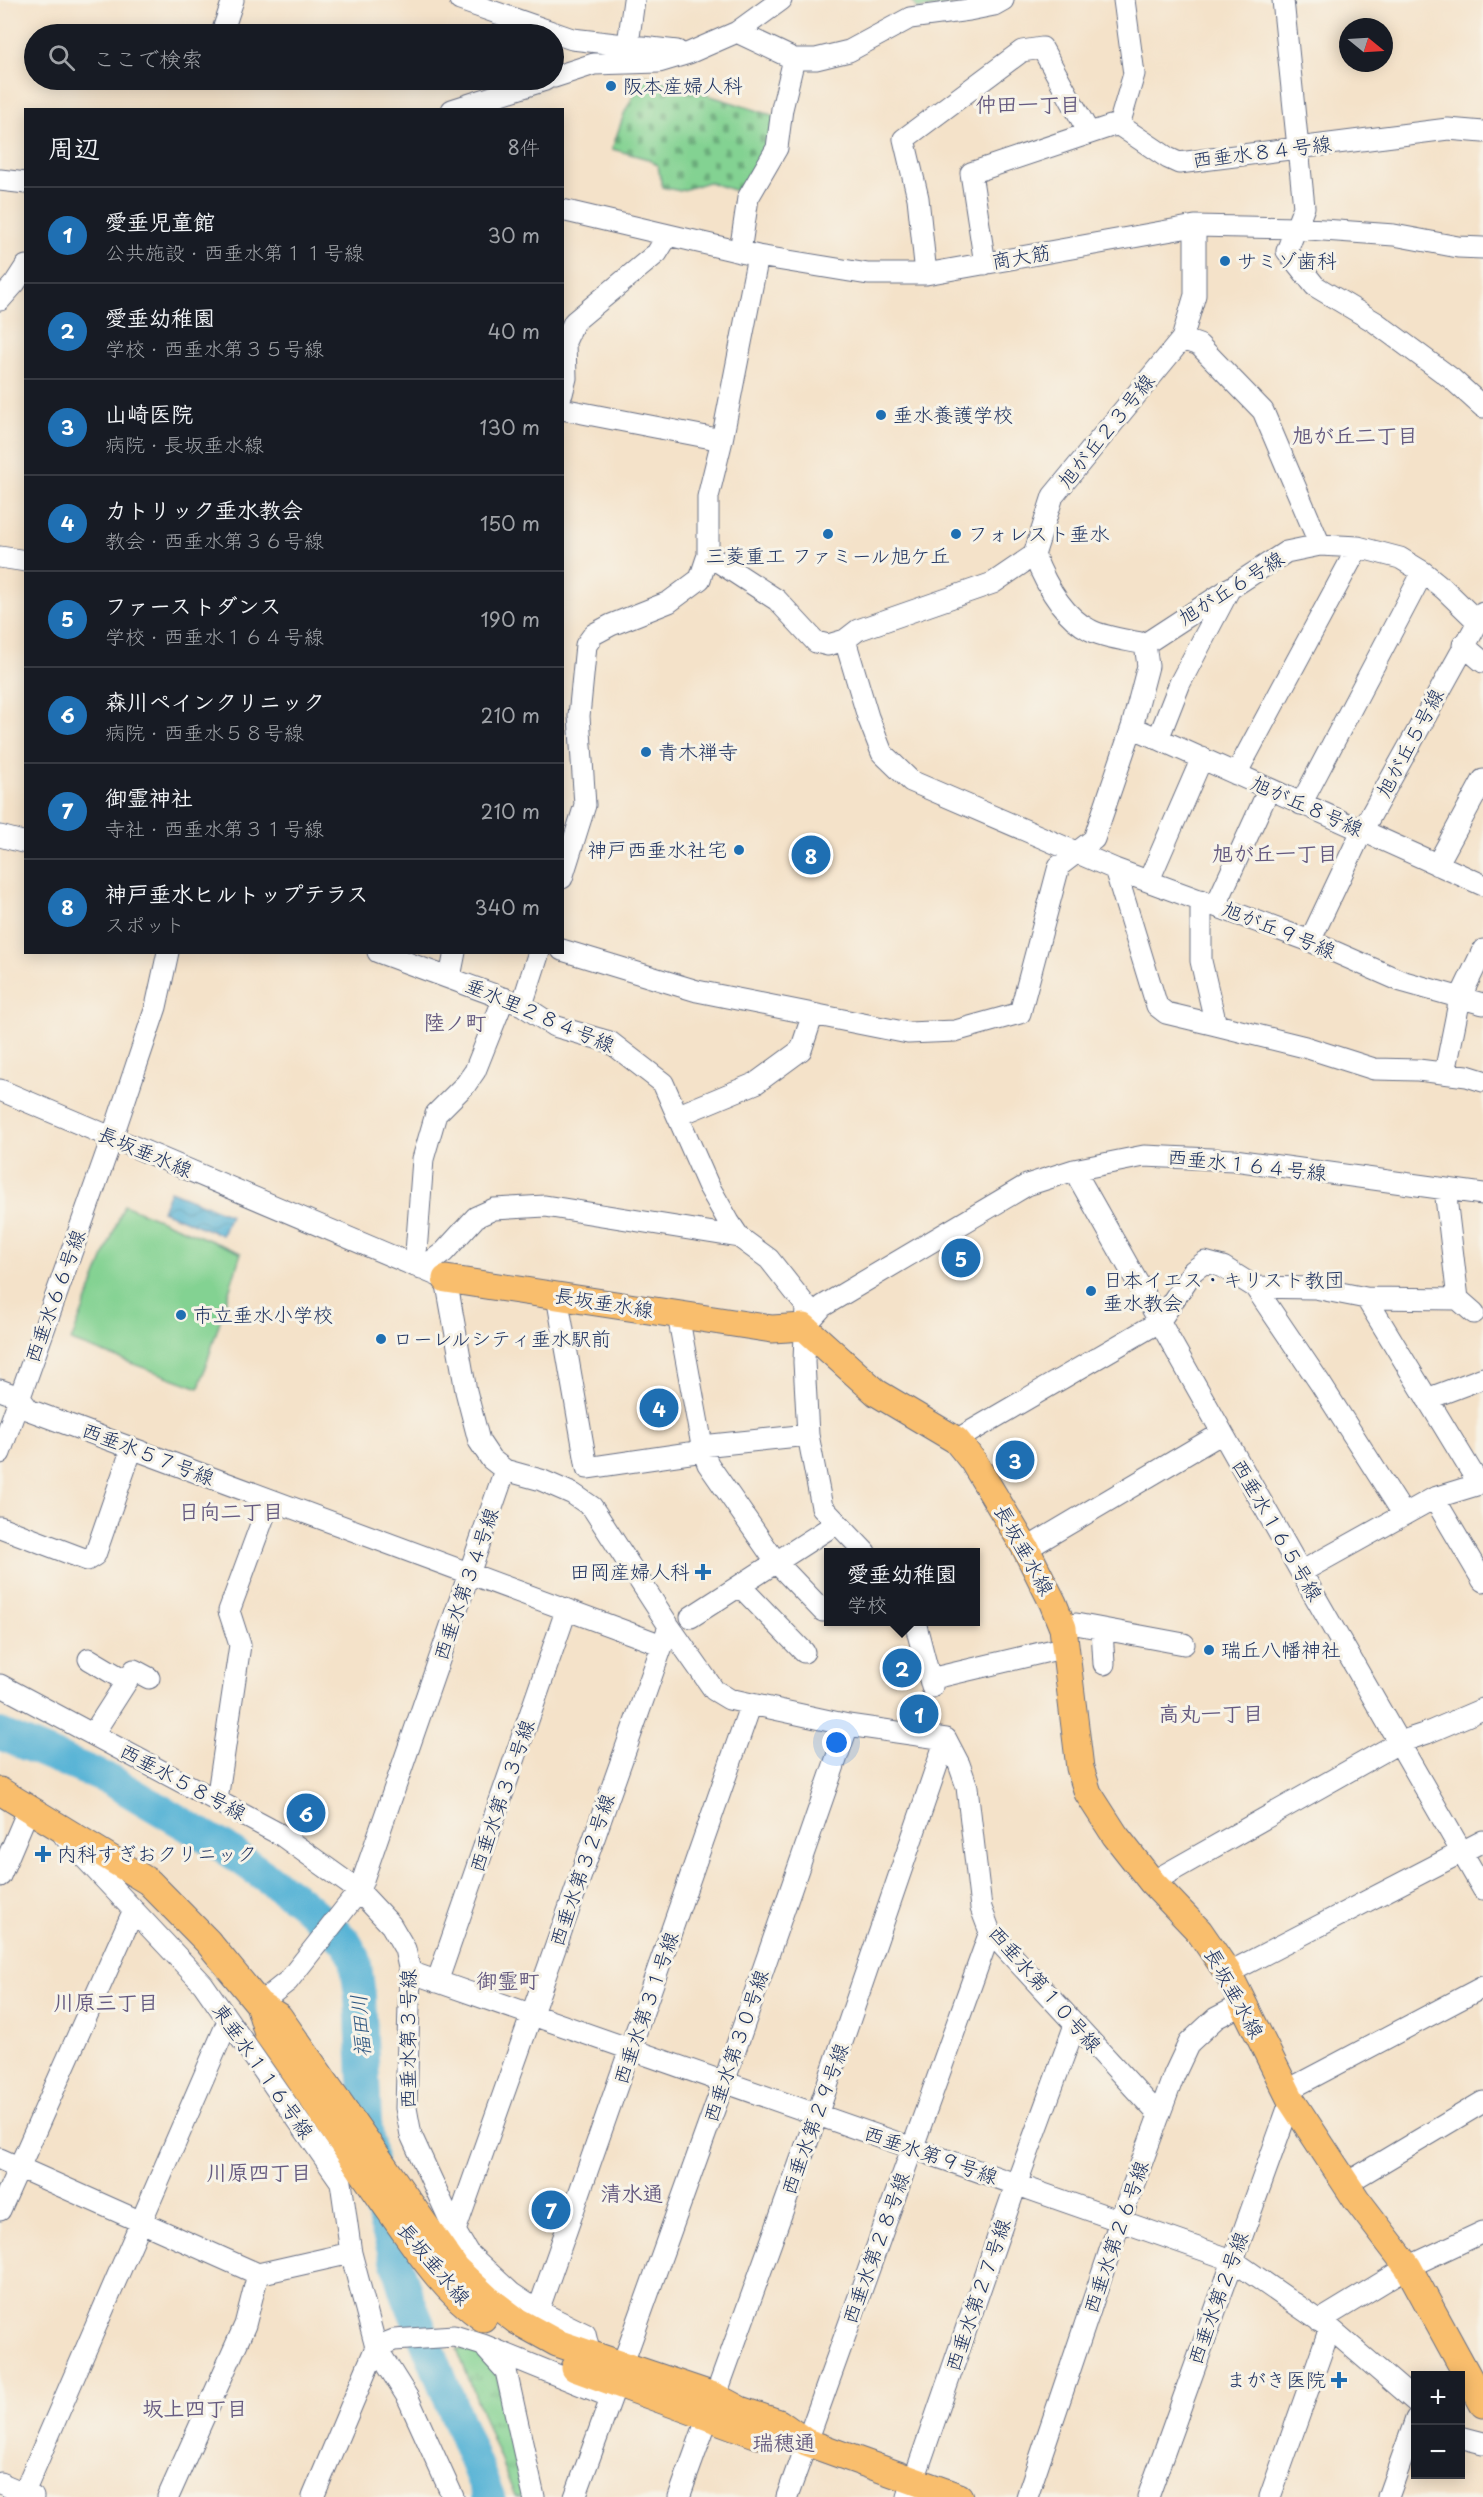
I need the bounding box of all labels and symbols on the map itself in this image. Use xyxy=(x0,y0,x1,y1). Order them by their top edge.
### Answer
north arrow xyxy=(1339,18,1393,72)
place label: 阪本産婦人科 xyxy=(623,70,743,100)
marker: 阪本産婦人科 xyxy=(604,79,618,93)
district label: 仲田一丁目 xyxy=(976,87,1081,119)
street label: 西垂水８４号線 xyxy=(1191,128,1333,174)
street label: 商大筋 xyxy=(989,236,1053,276)
place label: サミゾ歯科 xyxy=(1237,245,1337,275)
marker: サミゾ歯科 xyxy=(1218,254,1232,268)
street label: 旭が丘２３号線 xyxy=(1050,367,1161,494)
place label: 垂水養護学校 xyxy=(893,399,1013,429)
marker: 垂水養護学校 xyxy=(874,408,888,422)
district label: 旭が丘二丁目 xyxy=(1292,418,1418,450)
place label: フォレスト垂水 xyxy=(968,518,1110,548)
marker: 三菱重工 ファミール旭ケ丘 xyxy=(821,527,835,541)
marker: フォレスト垂水 xyxy=(949,527,963,541)
place label: 三菱重工 ファミール旭ケ丘 xyxy=(706,540,950,570)
street label: 旭が丘６号線 xyxy=(1172,543,1289,632)
street label: 旭が丘５号線 xyxy=(1368,683,1451,803)
place label: 青木禅寺 xyxy=(658,736,738,766)
marker: 青木禅寺 xyxy=(639,745,653,759)
street label: 旭が丘８号線 xyxy=(1246,767,1368,843)
pin: 8 xyxy=(792,832,830,878)
place label: 神戸西垂水社宅 xyxy=(587,834,727,864)
district label: 旭が丘一丁目 xyxy=(1212,836,1338,868)
marker: 神戸西垂水社宅 xyxy=(732,843,746,857)
street label: 旭が丘９号線 xyxy=(1218,893,1341,965)
street label: 垂水里２８４号線 xyxy=(461,969,620,1059)
district label: 陸ノ町 xyxy=(424,1005,487,1037)
street label: 長坂垂水線 xyxy=(94,1118,197,1184)
street label: 西垂水１６４号線 xyxy=(1166,1141,1328,1187)
street label: 西垂水６６号線 xyxy=(16,1225,92,1367)
pin: 5 xyxy=(942,1236,980,1280)
place label: 日本イエス・キリスト教団 垂水教会 xyxy=(1103,1264,1345,1317)
street label: 長坂垂水線 xyxy=(552,1279,656,1325)
marker: 日本イエス・キリスト教団 垂水教会 xyxy=(1084,1284,1098,1298)
place label: 市立垂水小学校 xyxy=(193,1299,333,1329)
marker: 市立垂水小学校 xyxy=(174,1308,188,1322)
place label: ローレルシティ垂水駅前 xyxy=(393,1323,611,1353)
marker: ローレルシティ垂水駅前 xyxy=(374,1332,388,1346)
pin: 4 xyxy=(640,1386,678,1430)
street label: 西垂水５７号線 xyxy=(78,1414,219,1492)
pin: 3 xyxy=(996,1438,1034,1482)
street label: 西垂水１６５号線 xyxy=(1225,1453,1331,1606)
district label: 日向二丁目 xyxy=(179,1494,284,1526)
street label: 長坂垂水線 xyxy=(988,1499,1062,1601)
street label: 西垂水第３４号線 xyxy=(425,1503,505,1664)
place label: 田岡産婦人科 xyxy=(570,1556,690,1586)
marker: 田岡産婦人科 xyxy=(694,1563,712,1581)
place label: 瑞丘八幡神社 xyxy=(1221,1634,1341,1664)
marker: 瑞丘八幡神社 xyxy=(1202,1643,1216,1657)
pin: 2 xyxy=(882,1646,922,1690)
pin: 1 xyxy=(900,1692,938,1736)
district label: 高丸一丁目 xyxy=(1159,1696,1264,1728)
street label: 西垂水第３３号線 xyxy=(461,1715,541,1876)
your location xyxy=(822,1728,851,1757)
street label: 西垂水５８号線 xyxy=(115,1735,252,1827)
street label: 西垂水第３２号線 xyxy=(541,1789,621,1950)
pin: 6 xyxy=(286,1790,326,1836)
place label: 内科すぎおクリニック xyxy=(57,1838,257,1868)
marker: 内科すぎおクリニック xyxy=(34,1845,52,1863)
street label: 西垂水第１０号線 xyxy=(982,1918,1110,2059)
street label: 西垂水第３１号線 xyxy=(605,1927,685,2088)
street label: 長坂垂水線 xyxy=(1198,1942,1272,2044)
district label: 御霊町 xyxy=(477,1963,540,1995)
street label: 西垂水第３０号線 xyxy=(695,1965,775,2126)
street label: 西垂水第３号線 xyxy=(392,1969,422,2109)
district label: 川原三丁目 xyxy=(54,1985,159,2017)
water label: 福田川 xyxy=(341,1994,377,2059)
street label: 東垂水１１６号線 xyxy=(206,1996,322,2145)
street label: 西垂水第２９号線 xyxy=(773,2038,856,2199)
street label: 西垂水第９号線 xyxy=(860,2117,1002,2191)
district label: 川原四丁目 xyxy=(207,2155,312,2187)
street label: 西垂水第２６号線 xyxy=(1075,2156,1155,2317)
street label: 西垂水第２８号線 xyxy=(834,2167,917,2328)
district label: 清水通 xyxy=(601,2176,664,2208)
pin: 7 xyxy=(532,2188,570,2232)
street label: 西垂水第２７号線 xyxy=(937,2214,1017,2375)
street label: 長坂垂水線 xyxy=(391,2215,478,2311)
street label: 西垂水第２号線 xyxy=(1179,2227,1255,2369)
place label: まがき医院 xyxy=(1226,2364,1326,2394)
marker: まがき医院 xyxy=(1330,2371,1348,2389)
district label: 坂上四丁目 xyxy=(143,2391,248,2423)
district label: 瑞穂通 xyxy=(753,2425,816,2457)

